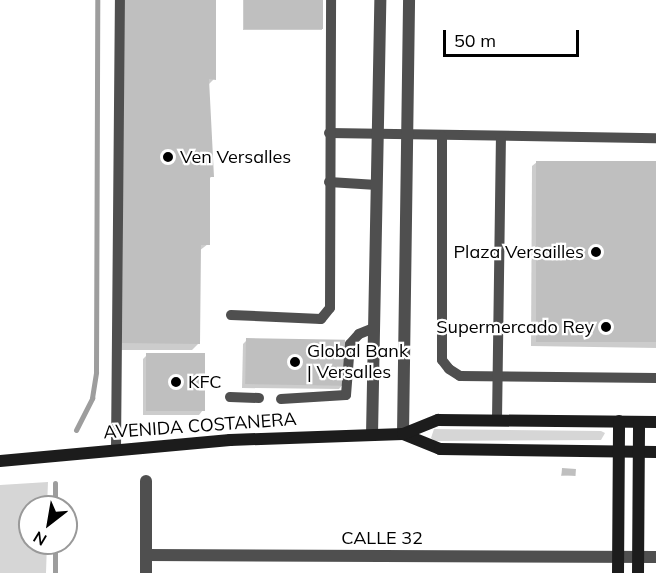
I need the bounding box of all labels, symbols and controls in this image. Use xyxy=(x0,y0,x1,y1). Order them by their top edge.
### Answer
scale bar xyxy=(446,18,582,56)
text: 50 m xyxy=(454,29,496,52)
place label: Ven Versalles xyxy=(180,146,291,168)
marker: Ven Versalles xyxy=(161,150,175,164)
place label: Plaza Versailles xyxy=(453,241,584,263)
marker: Plaza Versailles xyxy=(589,245,603,259)
place label: Supermercado Rey xyxy=(436,316,594,338)
marker: Supermercado Rey xyxy=(599,320,613,334)
place label: Global Bank | Versalles xyxy=(307,341,408,384)
marker: Global Bank | Versalles xyxy=(288,355,302,369)
place label: KFC xyxy=(188,371,222,393)
marker: KFC xyxy=(169,375,183,389)
street label: AVENIDA COSTANERA xyxy=(103,408,297,444)
north arrow xyxy=(18,495,78,555)
text: N xyxy=(29,527,50,550)
street label: CALLE 32 xyxy=(341,527,423,549)

